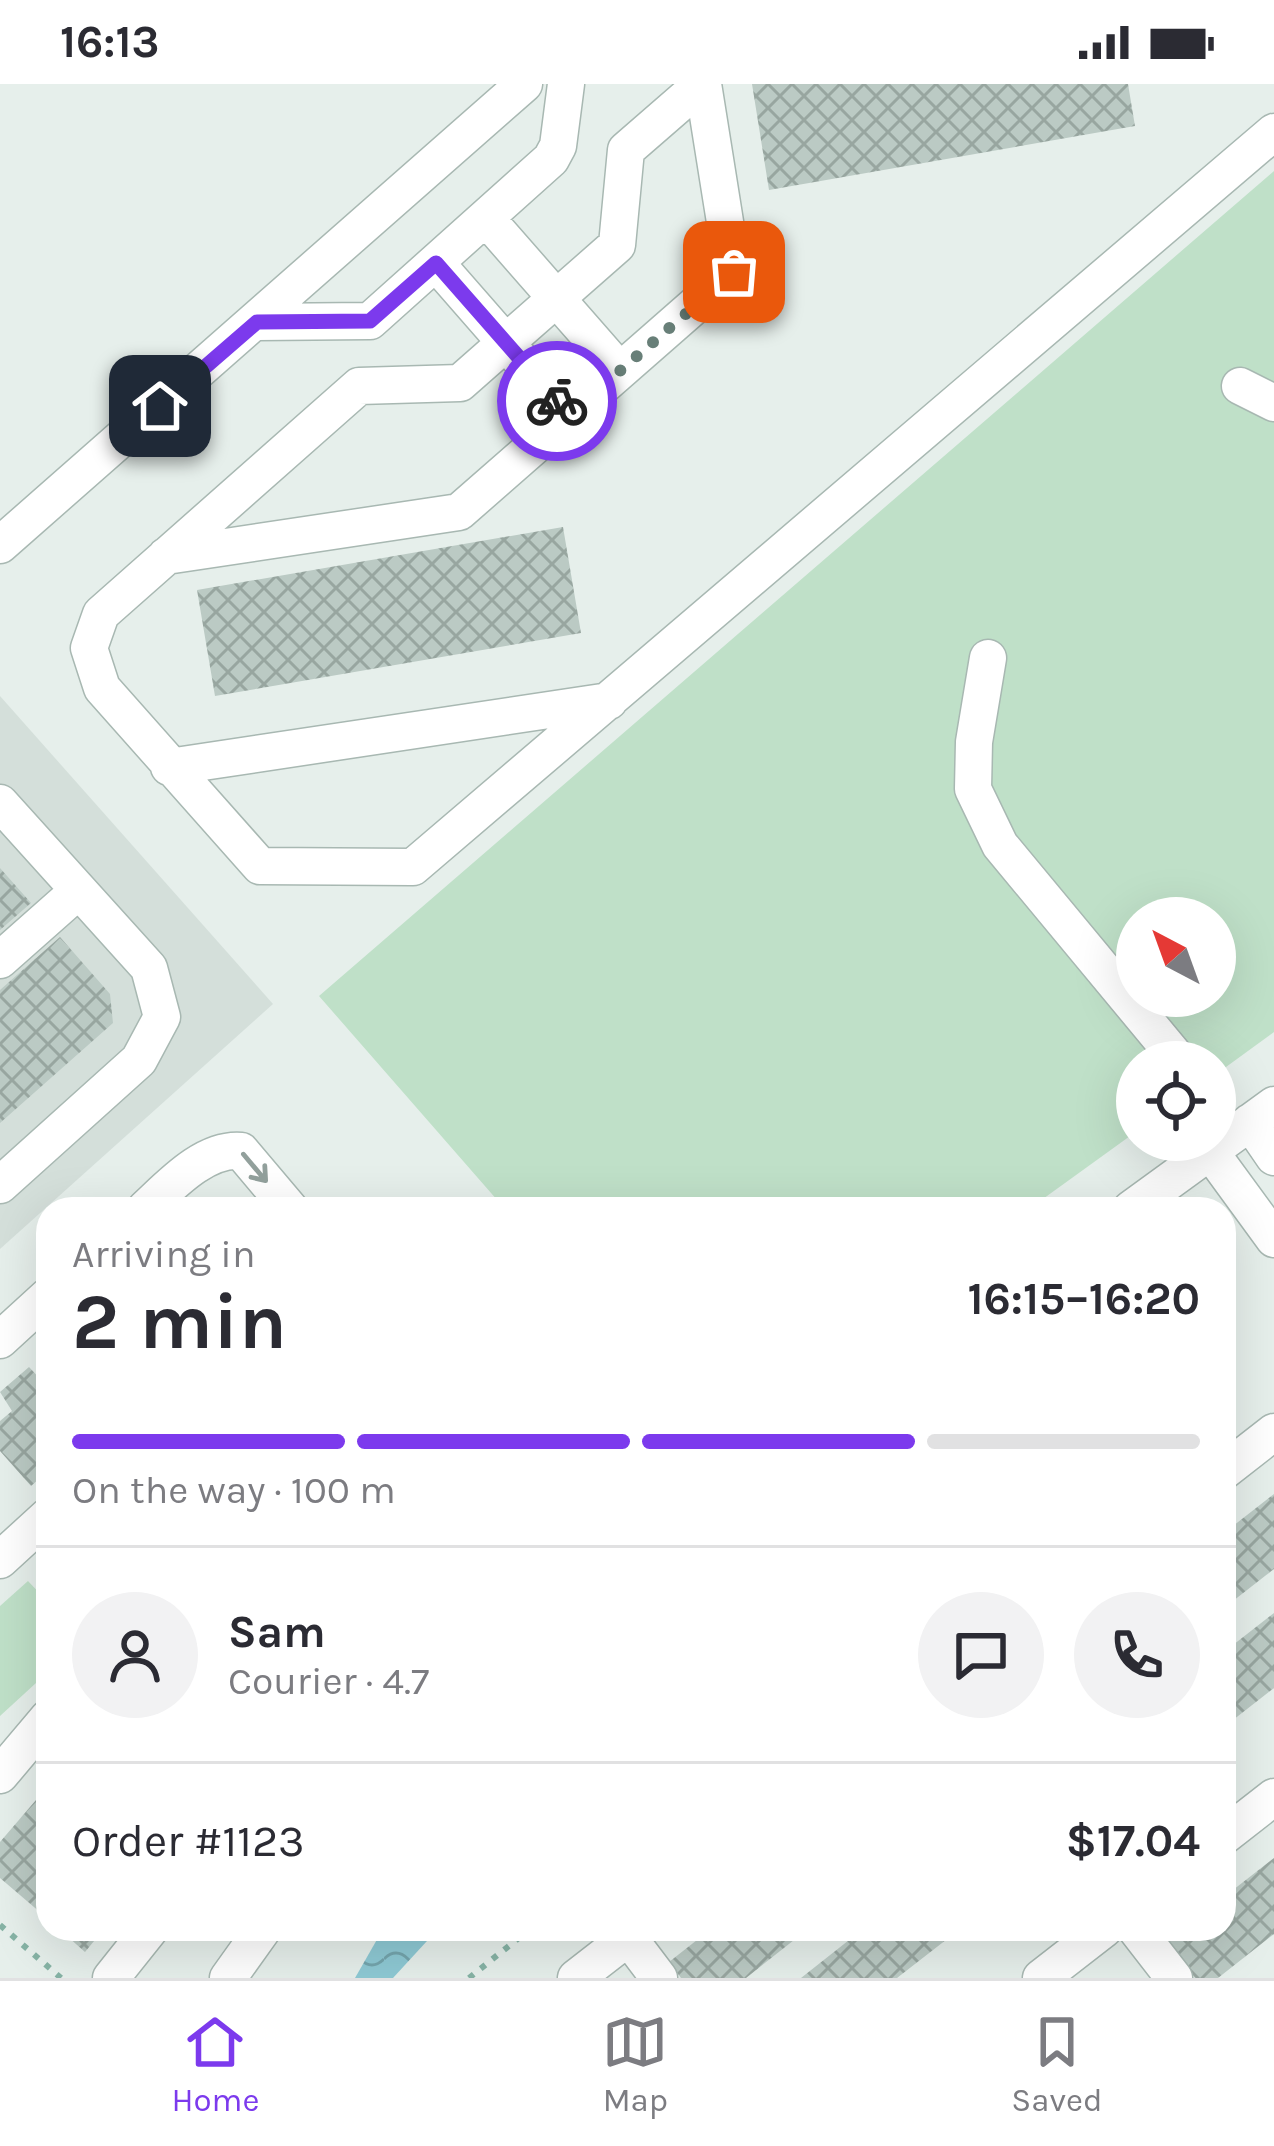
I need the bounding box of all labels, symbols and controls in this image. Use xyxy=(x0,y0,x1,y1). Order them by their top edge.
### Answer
text: 16:13 xyxy=(60,16,160,68)
pin xyxy=(683,221,785,323)
icon: bag xyxy=(701,239,767,305)
courier xyxy=(497,341,617,461)
pin xyxy=(109,355,211,457)
icon: bike xyxy=(524,368,590,434)
icon: home xyxy=(127,373,193,439)
north arrow xyxy=(1116,897,1236,1017)
map controls xyxy=(1116,897,1236,1161)
button: locate xyxy=(1116,1041,1236,1161)
one-way arrow xyxy=(241,1152,269,1183)
text: Arriving in xyxy=(72,1231,255,1277)
text: 16:15–16:20 xyxy=(967,1273,1200,1325)
text: 2 min xyxy=(72,1276,287,1368)
text: On the way · 100 m xyxy=(72,1467,396,1513)
button: person xyxy=(72,1592,198,1718)
button: chat xyxy=(918,1592,1044,1718)
button: phone xyxy=(1074,1592,1200,1718)
text: Sam xyxy=(228,1606,326,1658)
text: Courier · 4.7 xyxy=(228,1658,429,1704)
text: Order #1123 xyxy=(72,1815,305,1867)
text: $17.04 xyxy=(1066,1815,1200,1867)
tab: Home xyxy=(171,2009,259,2119)
tab: Map xyxy=(602,2009,668,2119)
tab: Saved xyxy=(1011,2009,1103,2119)

